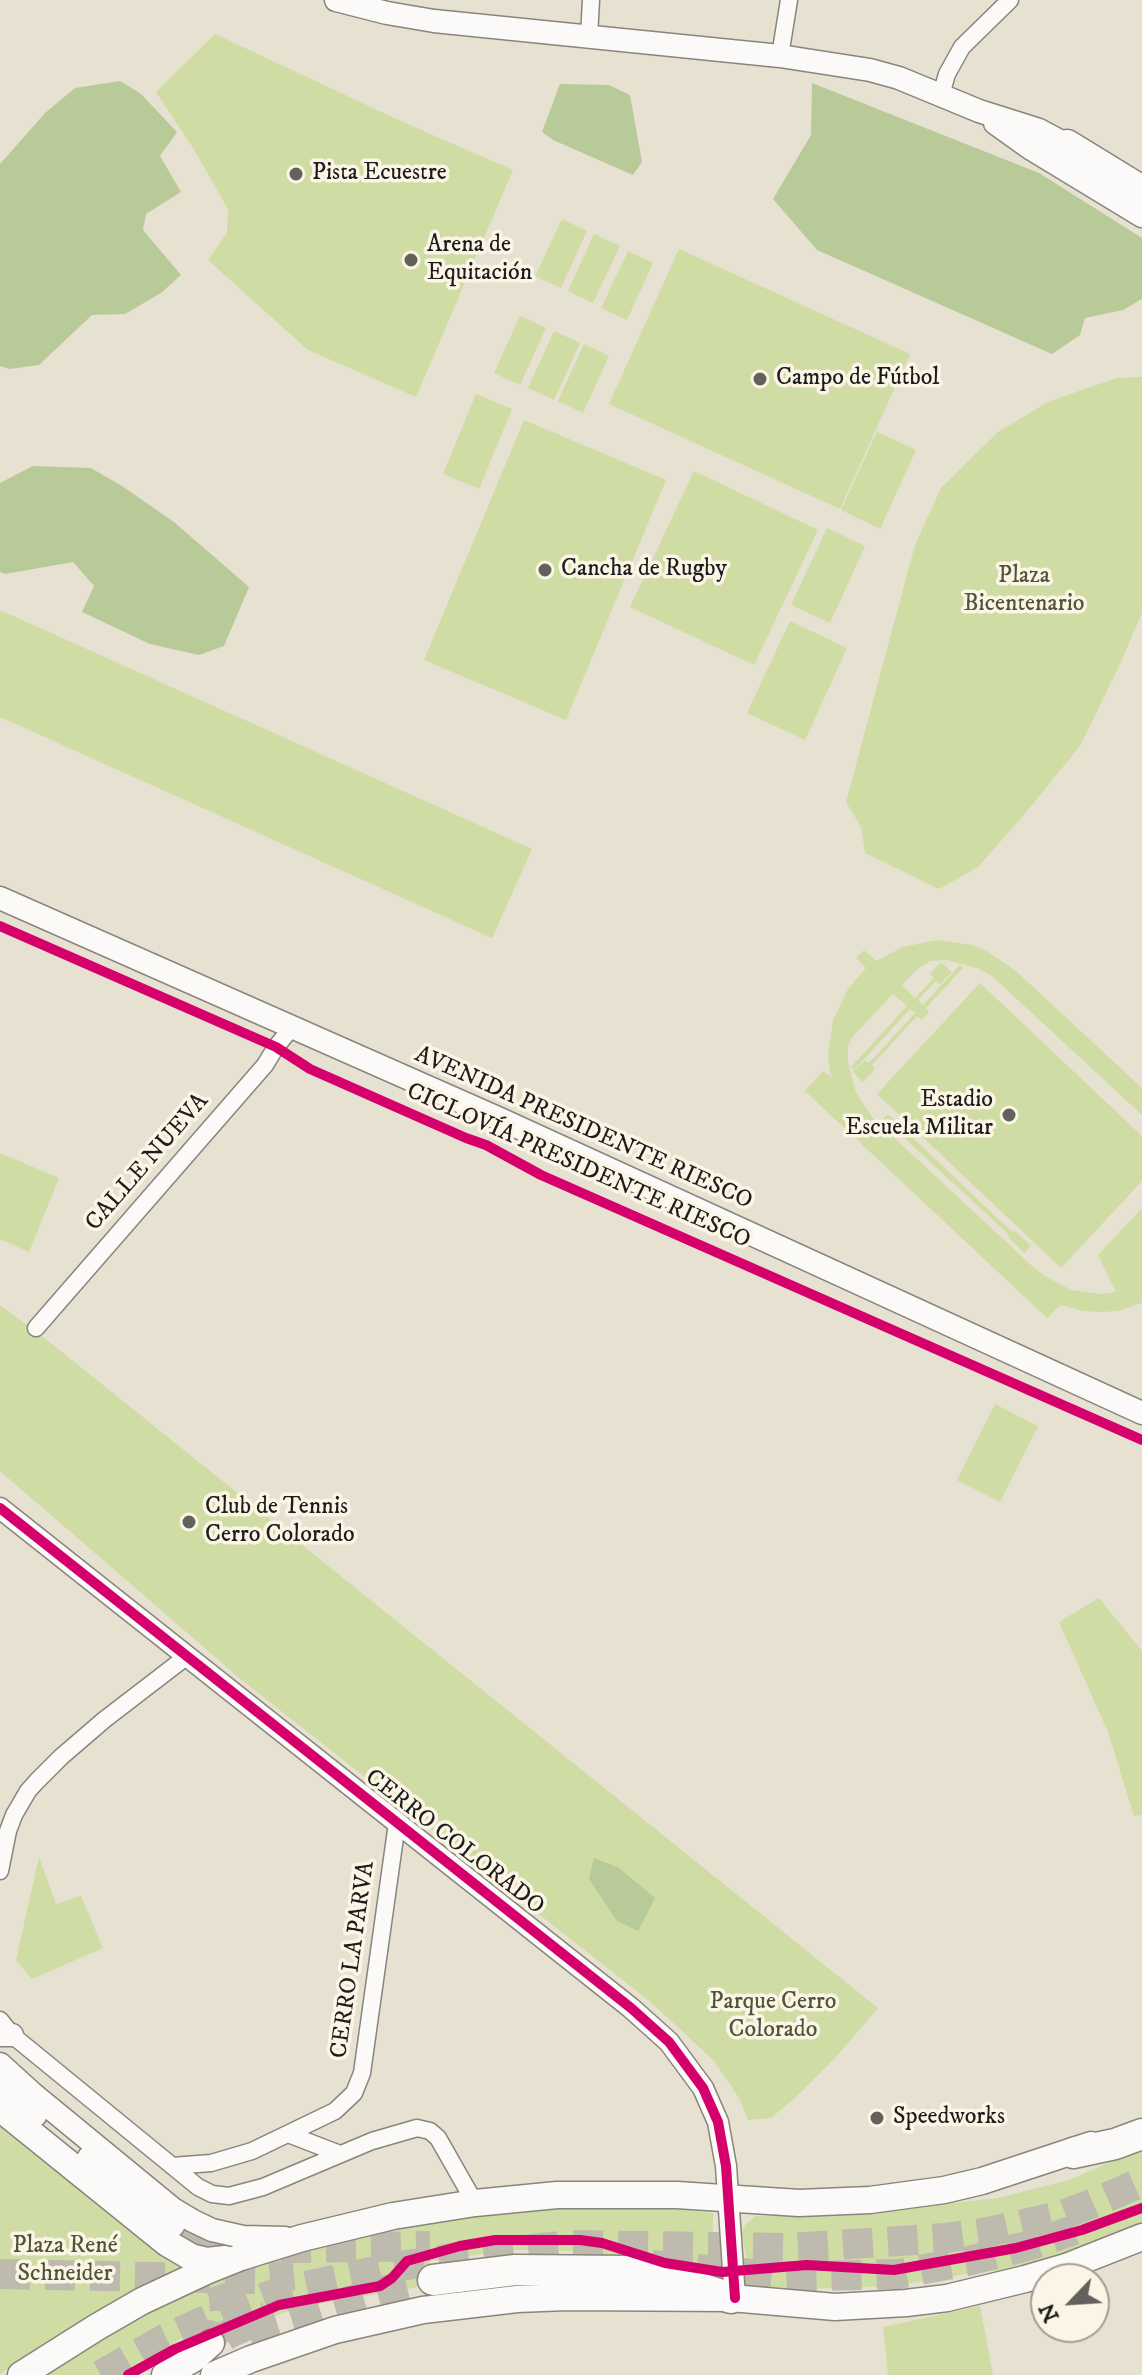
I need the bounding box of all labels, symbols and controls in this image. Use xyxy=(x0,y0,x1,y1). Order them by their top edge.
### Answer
place label: Pista Ecuestre xyxy=(312,160,447,188)
marker: Pista Ecuestre xyxy=(287,165,305,183)
place label: Arena de Equitación xyxy=(427,232,532,288)
marker: Arena de Equitación xyxy=(402,251,420,269)
place label: Campo de Fútbol xyxy=(776,365,939,393)
marker: Campo de Fútbol xyxy=(751,370,769,388)
place label: Cancha de Rugby xyxy=(561,556,727,584)
marker: Cancha de Rugby xyxy=(536,561,554,579)
park label: Plaza Bicentenario xyxy=(963,563,1085,619)
street label: AVENIDA PRESIDENTE RIESCO xyxy=(410,1041,756,1217)
street label: CICLOVÍA PRESIDENTE RIESCO xyxy=(402,1078,754,1256)
place label: Estadio Escuela Militar xyxy=(845,1087,993,1143)
street label: CALLE NUEVA xyxy=(80,1088,216,1238)
marker: Estadio Escuela Militar xyxy=(1000,1106,1018,1124)
place label: Club de Tennis Cerro Colorado xyxy=(205,1494,355,1550)
marker: Club de Tennis Cerro Colorado xyxy=(180,1513,198,1531)
street label: CERRO COLORADO xyxy=(359,1764,549,1922)
street label: CERRO LA PARVA xyxy=(326,1860,382,2060)
park label: Parque Cerro Colorado xyxy=(710,1989,836,2045)
place label: Speedworks xyxy=(893,2104,1005,2132)
marker: Speedworks xyxy=(868,2109,886,2127)
park label: Plaza René Schneider xyxy=(12,2233,118,2289)
north arrow xyxy=(1030,2263,1110,2343)
text: N xyxy=(1034,2299,1066,2326)

